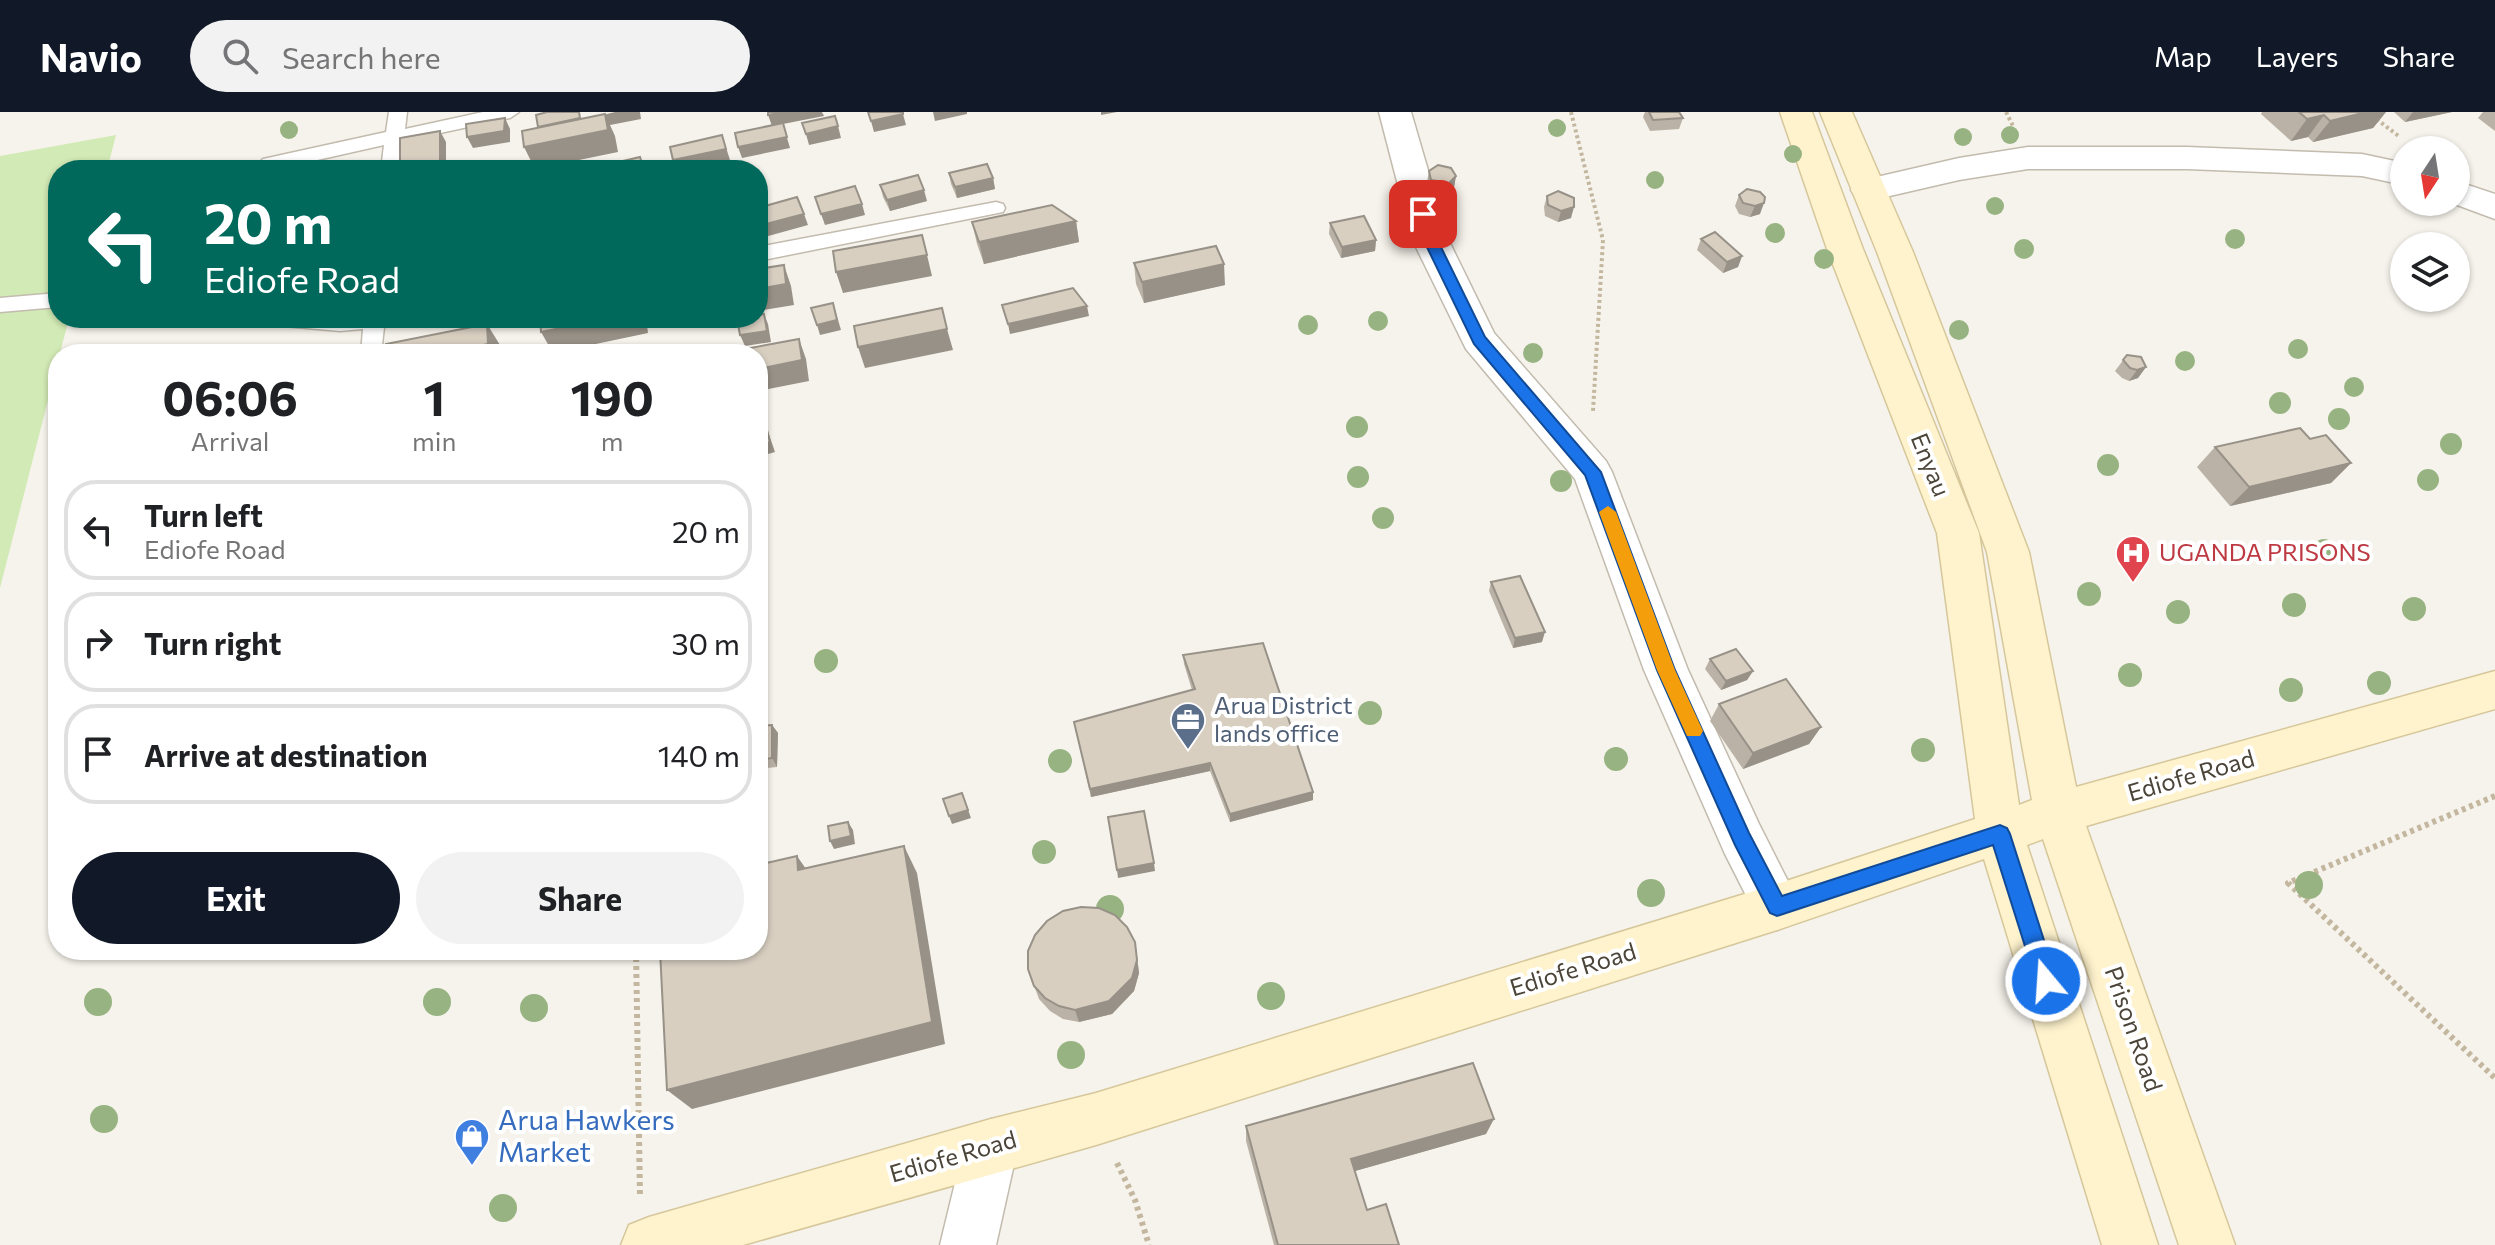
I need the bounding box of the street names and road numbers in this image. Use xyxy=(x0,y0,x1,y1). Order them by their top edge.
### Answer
street label: Enyau xyxy=(1906,428,1957,500)
street label: Ediofe Road xyxy=(2124,743,2257,807)
street label: Ediofe Road xyxy=(1506,936,1639,1002)
street label: Prison Road xyxy=(2099,962,2169,1095)
street label: Ediofe Road xyxy=(886,1124,1019,1188)

